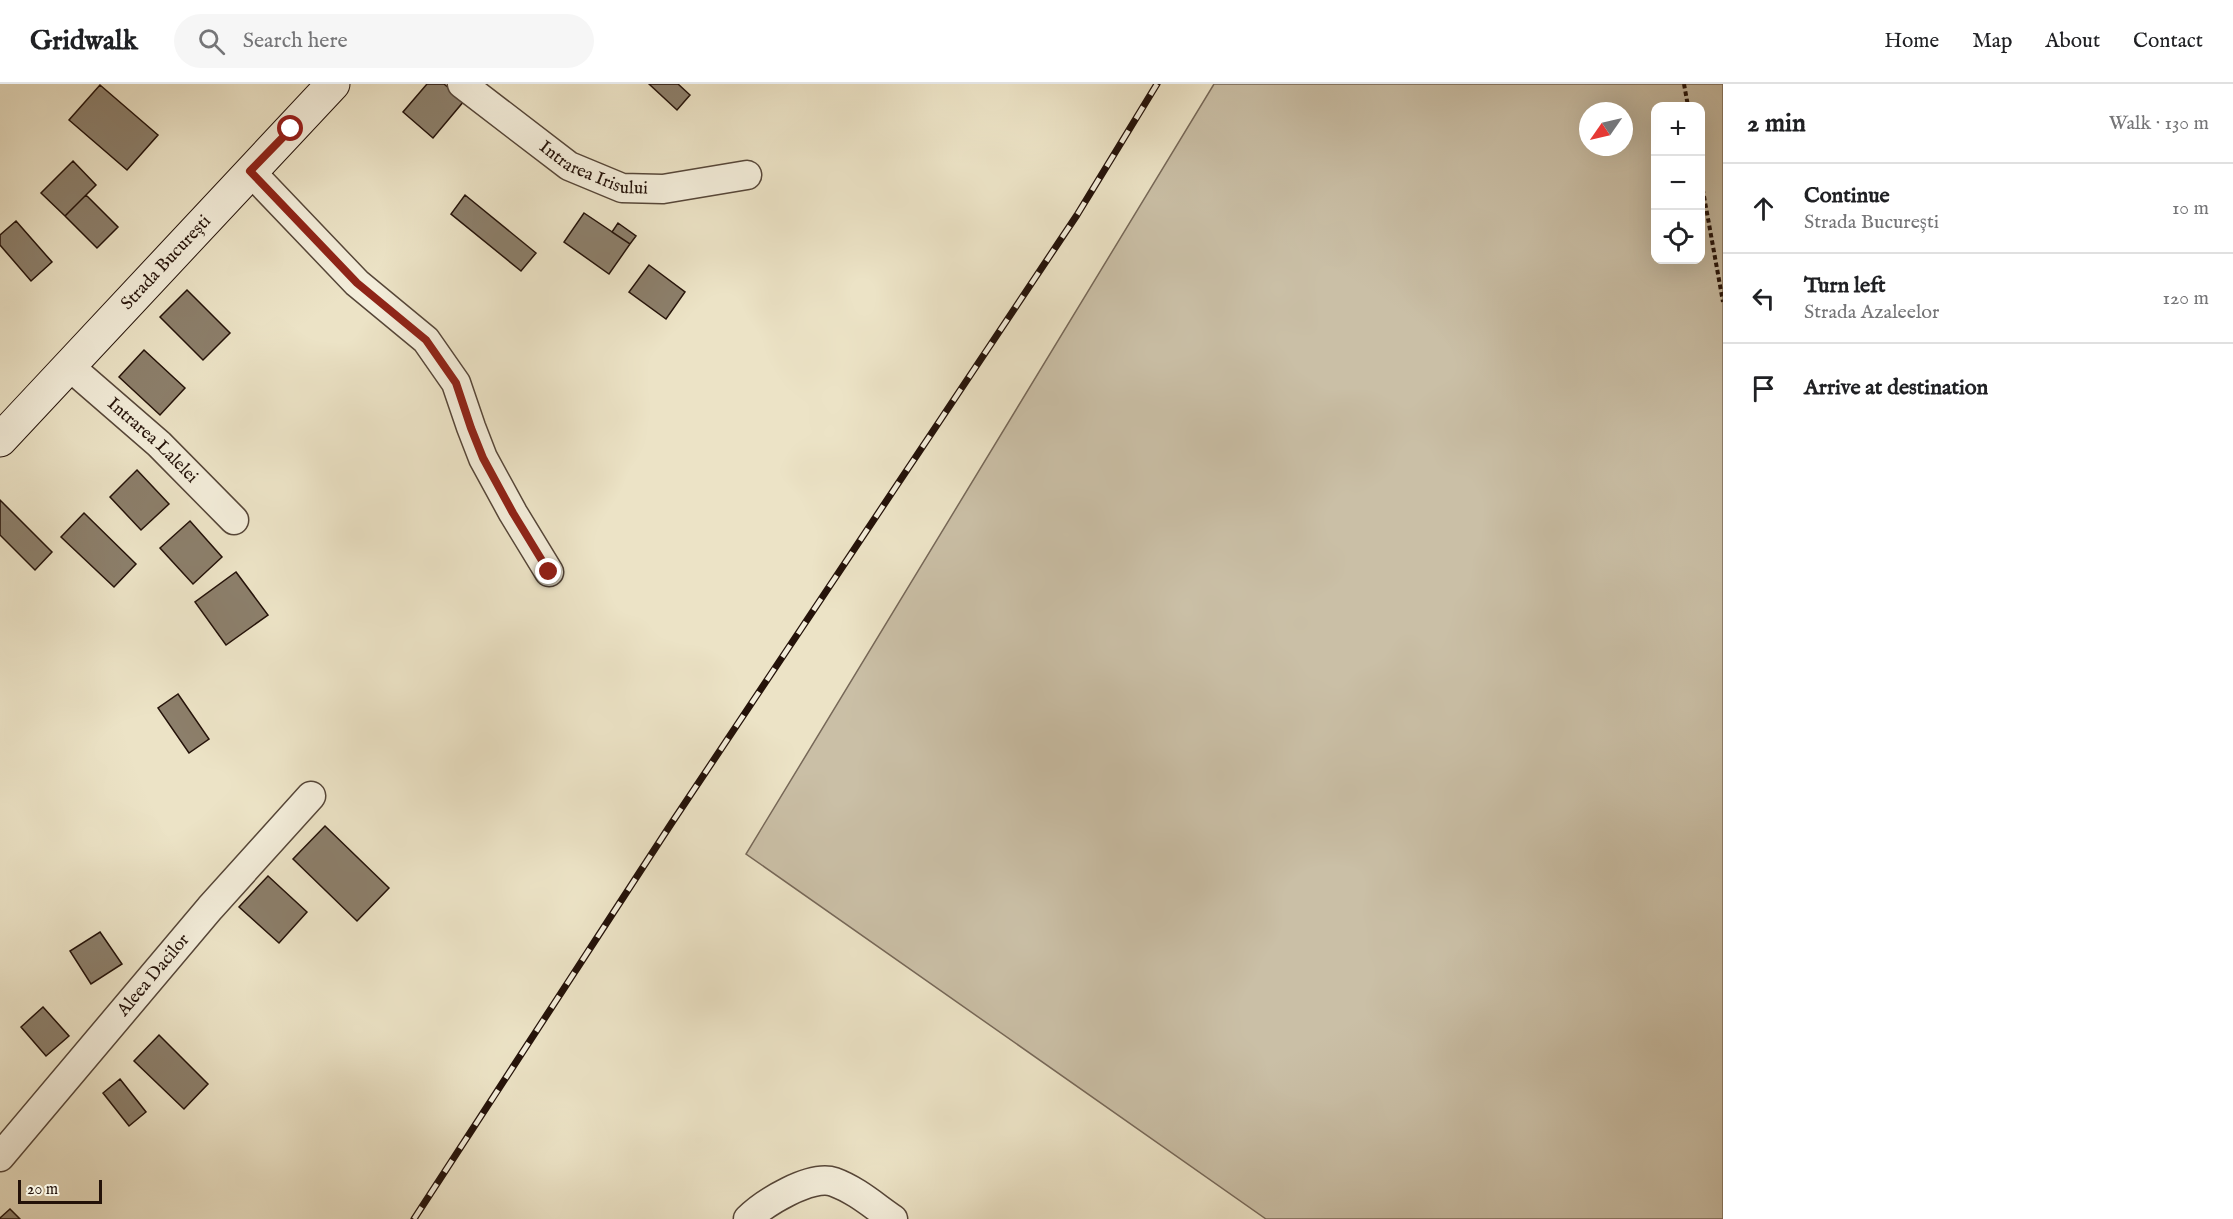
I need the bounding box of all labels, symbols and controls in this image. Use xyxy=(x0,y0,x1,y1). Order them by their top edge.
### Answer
search box xyxy=(174,14,594,68)
text: Gridwalk xyxy=(30,24,138,59)
icon: search xyxy=(195,25,228,58)
text: Search here xyxy=(243,27,348,55)
text: Home xyxy=(1884,28,1939,55)
text: Map xyxy=(1972,28,2012,55)
text: About xyxy=(2045,28,2100,55)
text: Contact xyxy=(2133,28,2203,55)
north arrow xyxy=(1579,102,1633,156)
map controls xyxy=(1651,102,1705,264)
button: + xyxy=(1651,102,1705,156)
text: 2 min xyxy=(1747,107,1806,140)
text: Walk · 130 m xyxy=(2109,111,2209,136)
route start xyxy=(277,115,303,141)
street label: Intrarea Irisului xyxy=(534,136,648,200)
button: − xyxy=(1651,156,1705,210)
text: Continue xyxy=(1804,182,1890,210)
icon: ahead xyxy=(1747,192,1780,225)
text: 10 m xyxy=(2172,196,2209,221)
street label: Strada București xyxy=(116,210,216,315)
button: locate xyxy=(1651,210,1705,264)
text: Strada București xyxy=(1804,210,1939,235)
text: Turn left xyxy=(1804,272,1886,300)
icon: left xyxy=(1747,282,1780,315)
text: 120 m xyxy=(2163,286,2209,311)
text: Strada Azaleelor xyxy=(1804,300,1939,325)
icon: arrive xyxy=(1747,372,1780,405)
text: Arrive at destination xyxy=(1804,374,1988,402)
street label: Intrarea Lalelei xyxy=(102,393,203,488)
route end xyxy=(535,558,561,584)
street label: Aleea Dacilor xyxy=(111,929,195,1022)
scale bar xyxy=(18,1177,102,1204)
text: 20 m xyxy=(27,1180,58,1200)

